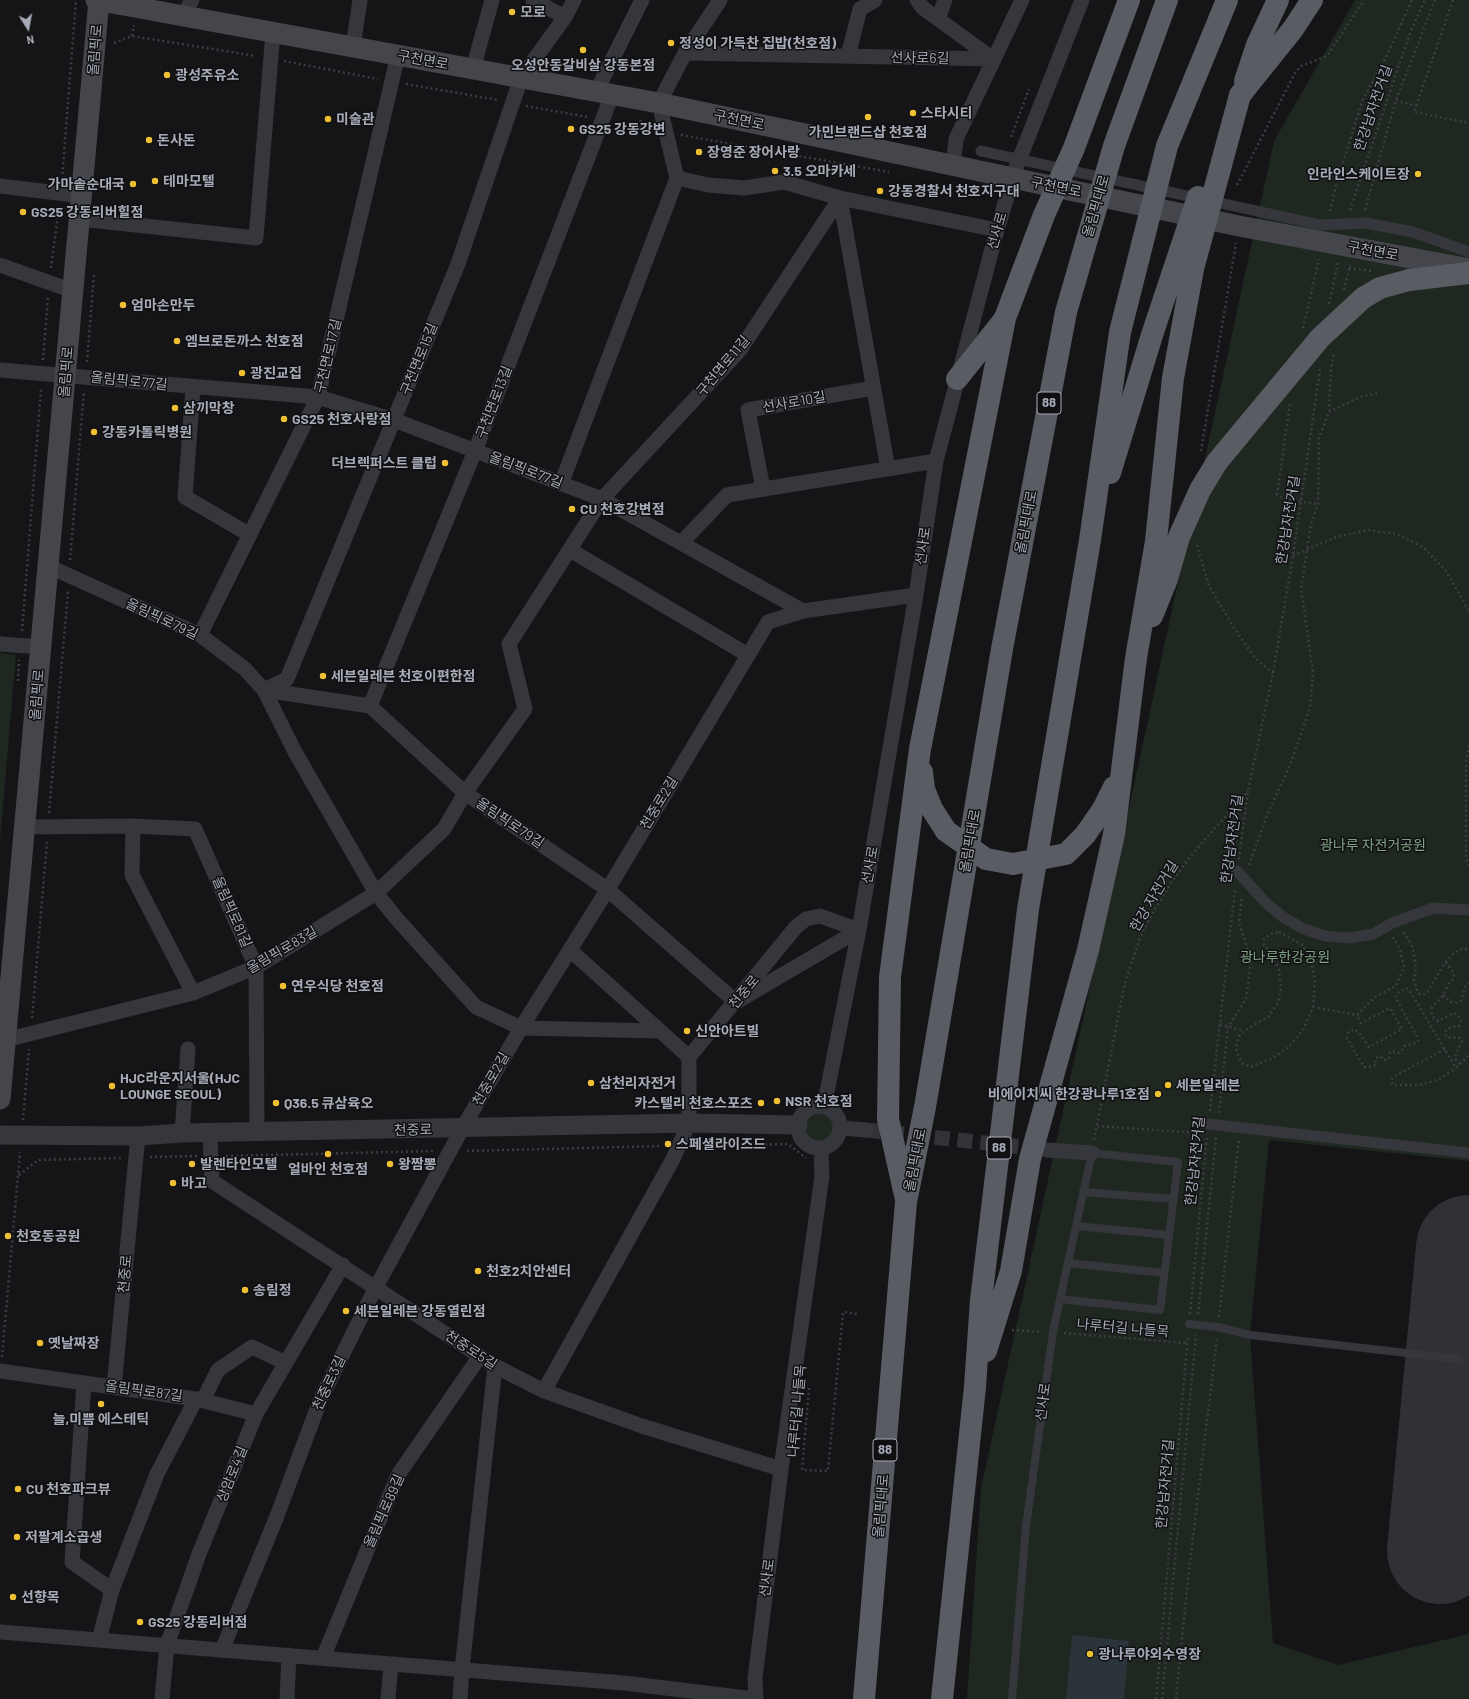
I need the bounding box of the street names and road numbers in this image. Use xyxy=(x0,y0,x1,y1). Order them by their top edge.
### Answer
street label: 올림픽로 xyxy=(84,24,106,76)
street label: 구천면로 xyxy=(396,47,450,73)
street label: 선사로6길 xyxy=(890,49,950,67)
street label: 한강남자전거길 xyxy=(1350,63,1396,153)
street label: 구천면로 xyxy=(712,106,766,134)
street label: 구천면로 xyxy=(1029,173,1083,201)
street label: 올림픽대로 xyxy=(1079,173,1113,239)
street label: 선사로 xyxy=(984,210,1010,252)
street label: 구천면로 xyxy=(1346,238,1400,264)
street label: 구천면로17길 xyxy=(311,317,345,395)
street label: 구천면로15길 xyxy=(397,320,441,398)
street label: 구천면로11길 xyxy=(693,332,753,400)
street label: 올림픽로 xyxy=(55,346,77,398)
street label: 구천면로13길 xyxy=(472,363,516,441)
street label: 올림픽로77길 xyxy=(90,369,168,393)
street label: 선사로10길 xyxy=(761,388,827,416)
road number: 88 xyxy=(1037,392,1061,414)
street label: 올림픽로77길 xyxy=(487,448,565,492)
street label: 한강남자전거길 xyxy=(1273,474,1303,566)
street label: 올림픽대로 xyxy=(1012,489,1040,555)
street label: 선사로 xyxy=(912,526,934,566)
street label: 올림픽로79길 xyxy=(123,595,201,643)
street label: 올림픽로 xyxy=(26,669,48,721)
street label: 천중로2길 xyxy=(637,773,681,833)
street label: 한강남자전거길 xyxy=(1217,793,1247,885)
street label: 올림픽로79길 xyxy=(473,794,547,852)
street label: 올림픽대로 xyxy=(956,808,984,874)
street label: 선사로 xyxy=(858,845,882,885)
street label: 한강 자전거길 xyxy=(1126,857,1182,935)
street label: 올림픽로81길 xyxy=(209,874,255,950)
street label: 올림픽로83길 xyxy=(244,923,320,977)
street label: 천중로 xyxy=(725,972,763,1012)
street label: 천중로2길 xyxy=(469,1049,513,1109)
street label: 한강남자전거길 xyxy=(1182,1115,1208,1207)
street label: 천중로 xyxy=(394,1121,432,1139)
street label: 올림픽대로 xyxy=(901,1127,929,1193)
road number: 88 xyxy=(987,1137,1011,1159)
street label: 천중로 xyxy=(115,1254,135,1294)
street label: 나루터길 나들목 xyxy=(1076,1316,1170,1340)
street label: 천중로5길 xyxy=(442,1327,500,1373)
street label: 천중로3길 xyxy=(309,1353,349,1413)
street label: 나루터길 나들목 xyxy=(785,1364,809,1458)
street label: 올림픽로87길 xyxy=(104,1377,184,1405)
street label: 선사로 xyxy=(1032,1382,1054,1422)
street label: 한강남자전거길 xyxy=(1153,1438,1177,1530)
road number: 88 xyxy=(873,1439,897,1461)
street label: 상암로4길 xyxy=(213,1443,251,1505)
street label: 올림픽로89길 xyxy=(360,1472,408,1550)
street label: 올림픽대로 xyxy=(870,1473,892,1539)
street label: 선사로 xyxy=(756,1558,778,1598)

